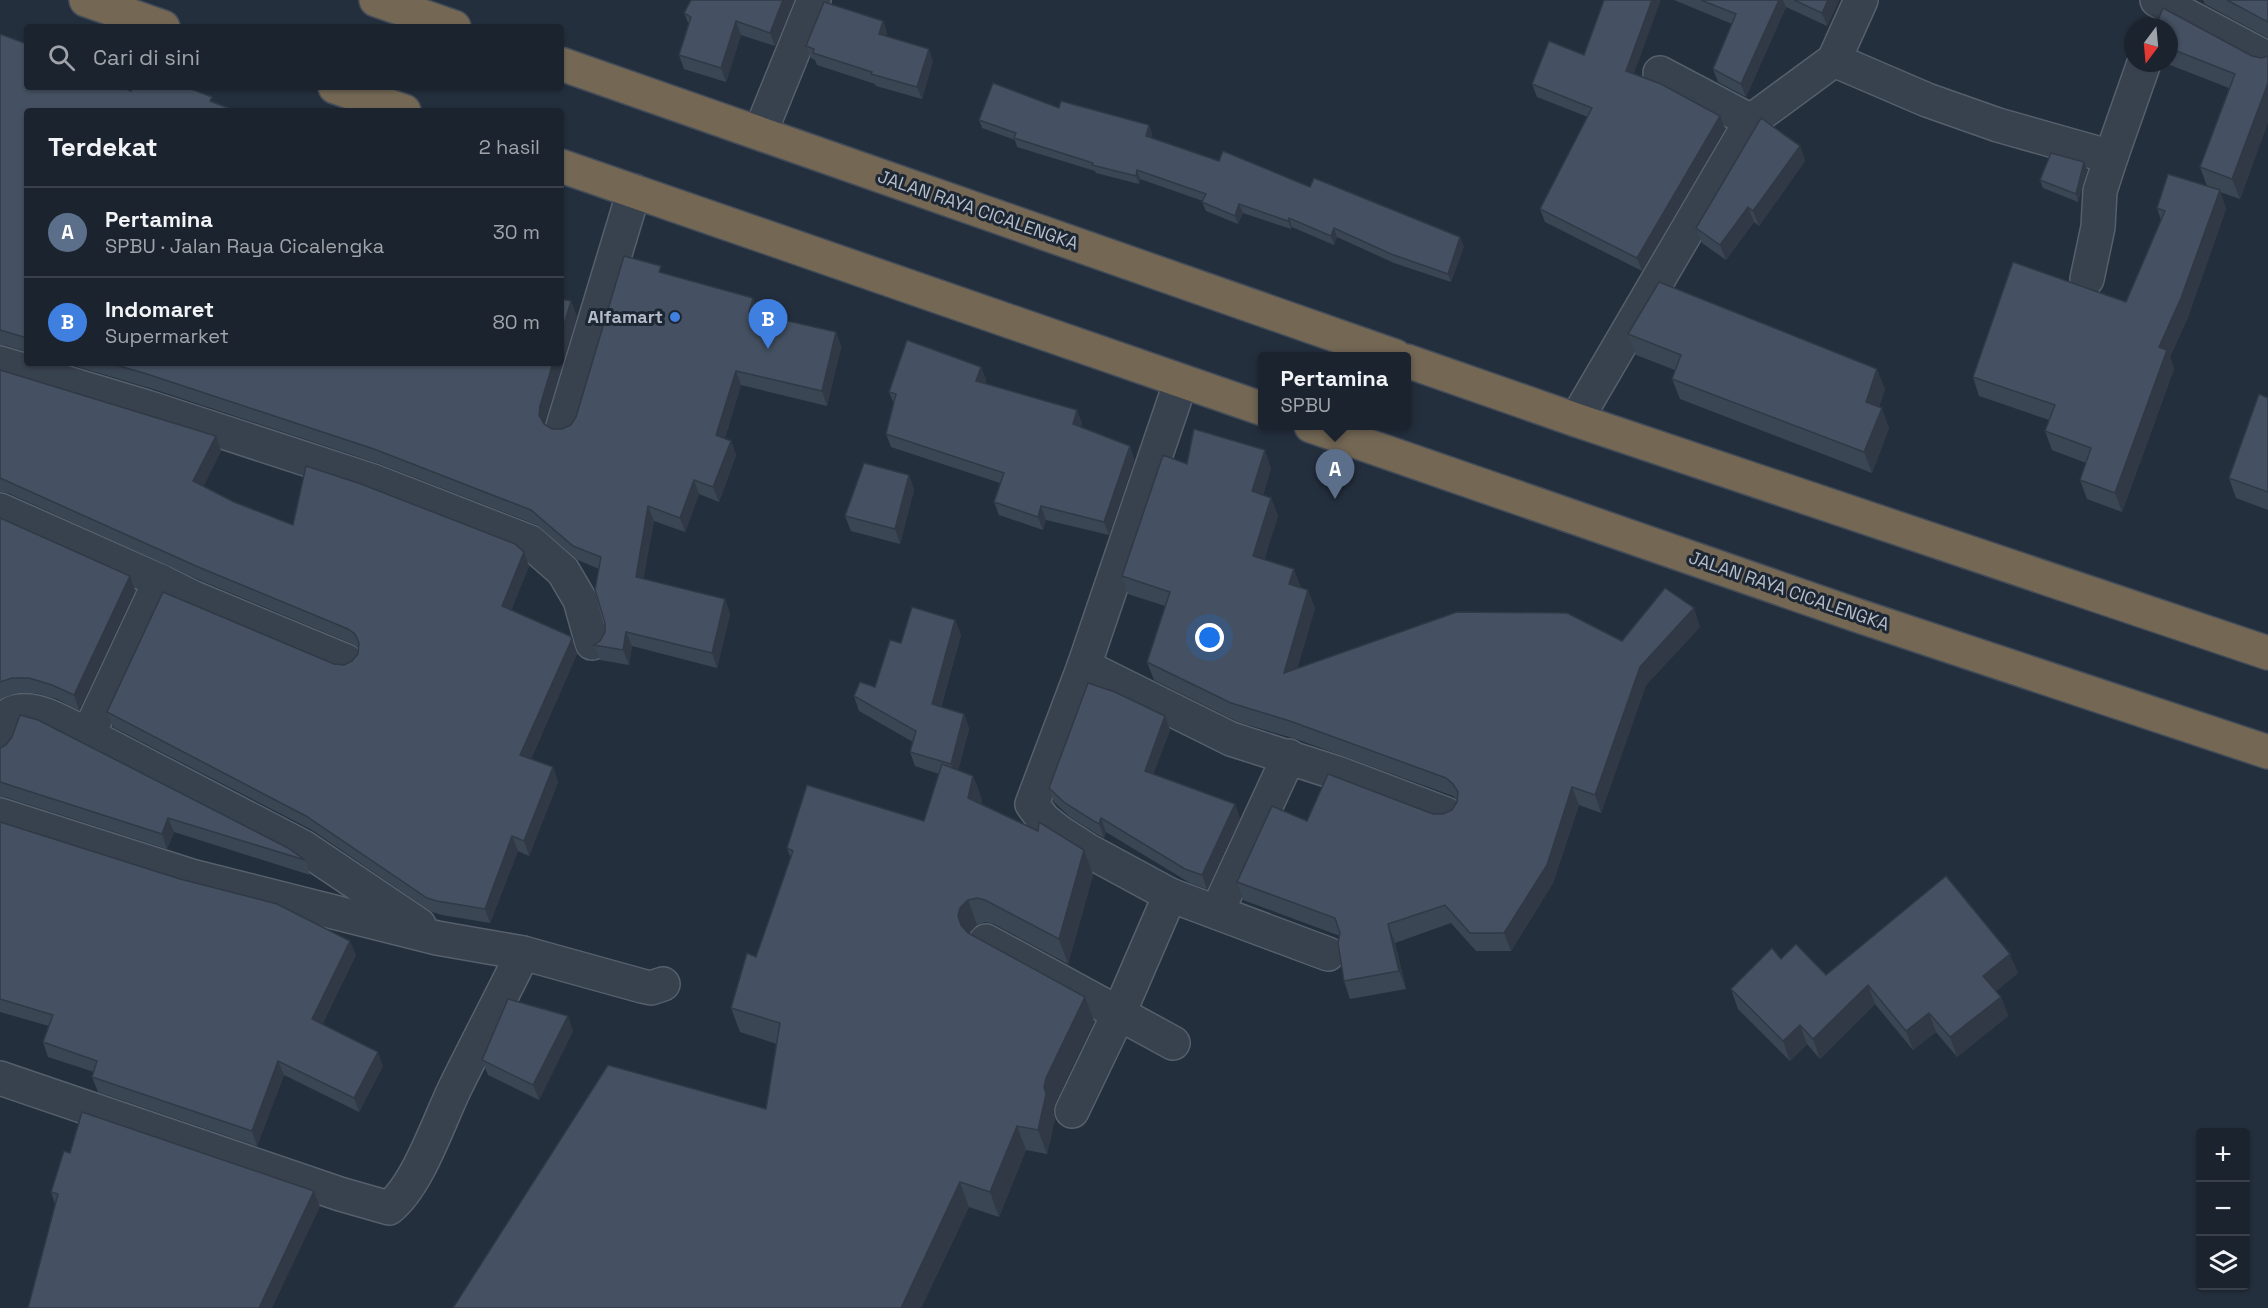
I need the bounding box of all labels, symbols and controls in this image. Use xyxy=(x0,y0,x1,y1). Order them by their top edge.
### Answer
north arrow xyxy=(2124,18,2178,72)
search box xyxy=(24,24,564,90)
icon: search xyxy=(45,41,78,74)
text: Cari di sini xyxy=(93,43,200,71)
text: Terdekat xyxy=(48,130,158,164)
text: 2 hasil xyxy=(479,134,540,160)
street label: JALAN RAYA CICALENGKA xyxy=(875,164,1082,255)
text: Pertamina xyxy=(105,205,213,233)
text: A xyxy=(61,219,74,245)
text: 30 m xyxy=(493,219,540,245)
text: SPBU · Jalan Raya Cicalengka xyxy=(105,233,384,259)
text: Indomaret xyxy=(105,295,214,323)
pin: B xyxy=(748,300,788,349)
place label: Alfamart xyxy=(588,305,663,328)
text: B xyxy=(61,309,74,335)
text: 80 m xyxy=(492,309,540,335)
marker: Alfamart xyxy=(668,310,682,324)
text: Supermarket xyxy=(105,323,229,349)
popup xyxy=(1258,352,1411,430)
text: Pertamina xyxy=(1280,364,1389,392)
text: SPBU xyxy=(1280,392,1331,418)
pin: A xyxy=(1316,450,1354,499)
street label: JALAN RAYA CICALENGKA xyxy=(1686,545,1893,636)
your location xyxy=(1195,623,1224,652)
map controls xyxy=(2196,1128,2250,1290)
button: + xyxy=(2196,1128,2250,1182)
button: − xyxy=(2196,1182,2250,1236)
button: layers xyxy=(2196,1236,2250,1290)

